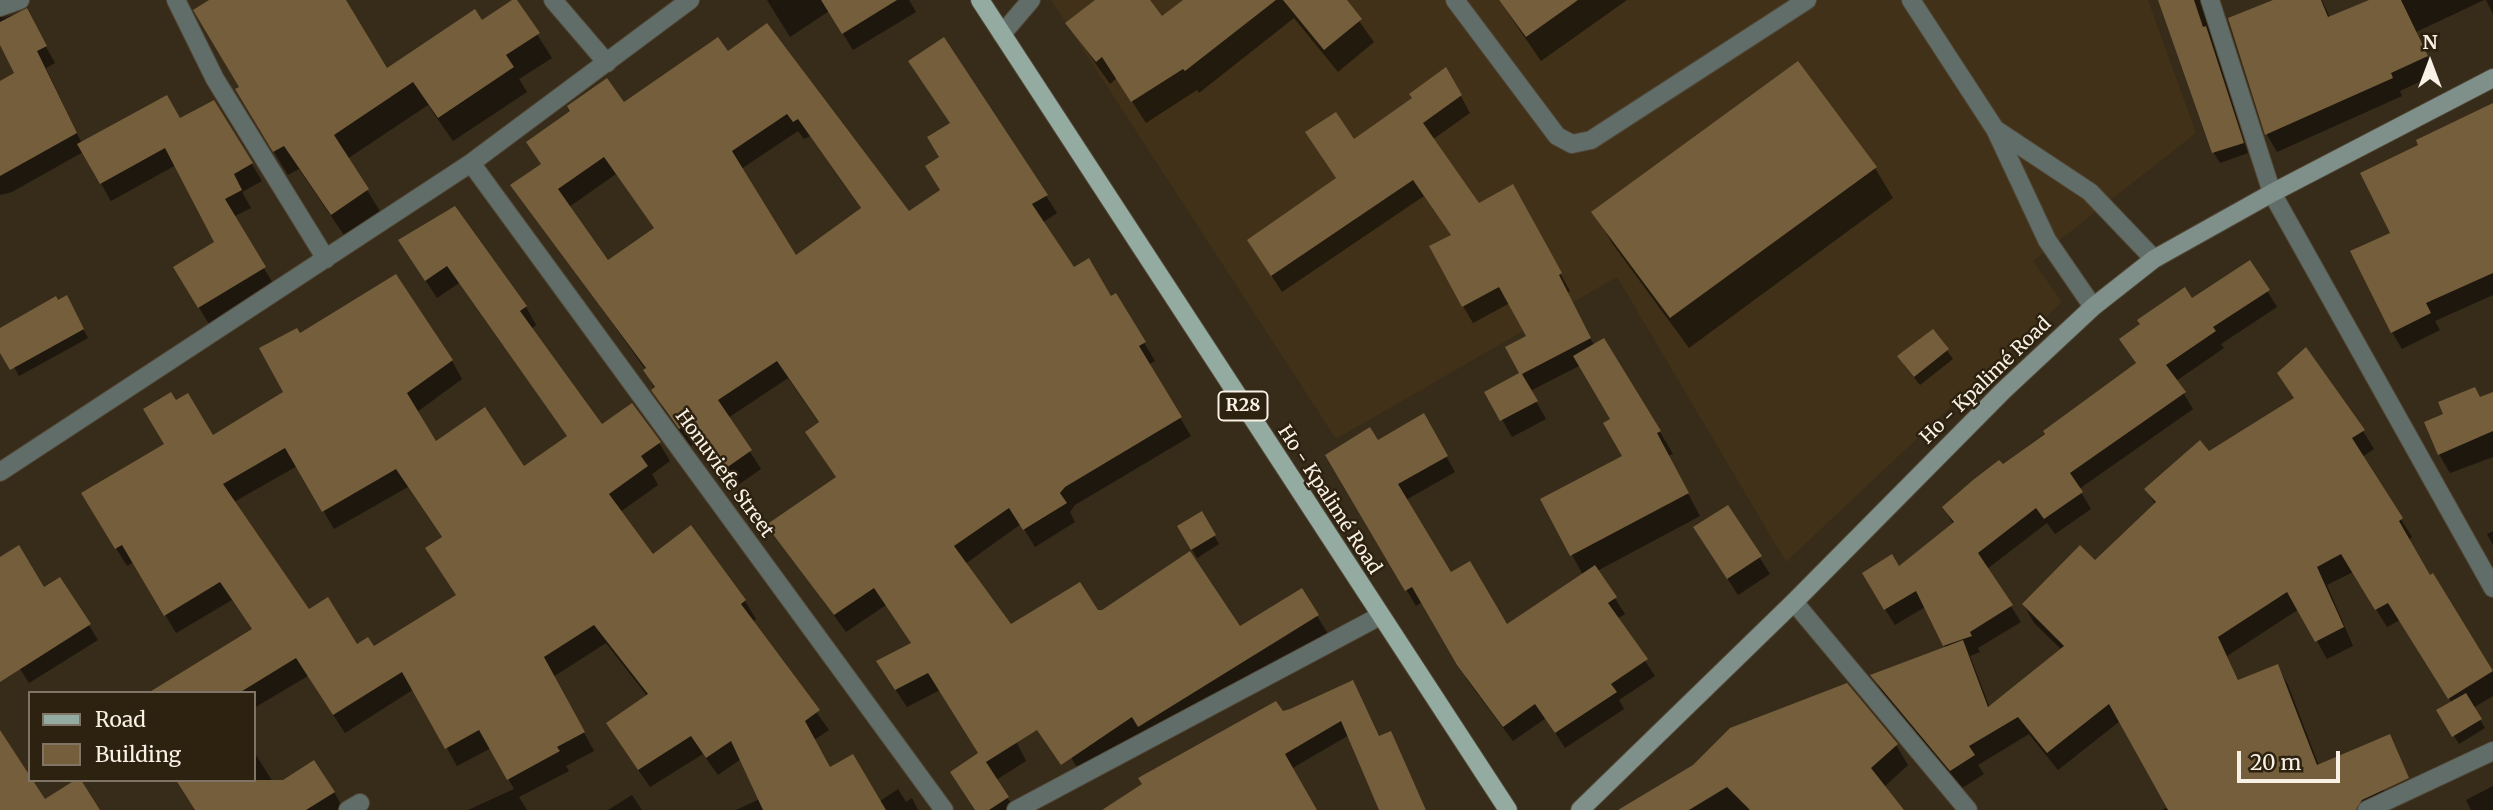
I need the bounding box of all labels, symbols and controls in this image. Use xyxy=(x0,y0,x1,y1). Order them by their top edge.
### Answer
north arrow xyxy=(2395,28,2465,98)
text: N xyxy=(2422,30,2438,54)
street label: Ho - Kpalimé Road xyxy=(1916,313,2056,449)
road number: R28 xyxy=(1218,392,1268,420)
street label: Honuviefe Street xyxy=(670,406,778,542)
street label: Ho - Kpalimé Road xyxy=(1272,421,1386,579)
legend xyxy=(28,691,256,782)
text: Road xyxy=(95,706,146,733)
scale bar xyxy=(2241,736,2344,780)
text: Building xyxy=(95,741,181,768)
text: 20 m xyxy=(2250,749,2301,776)

